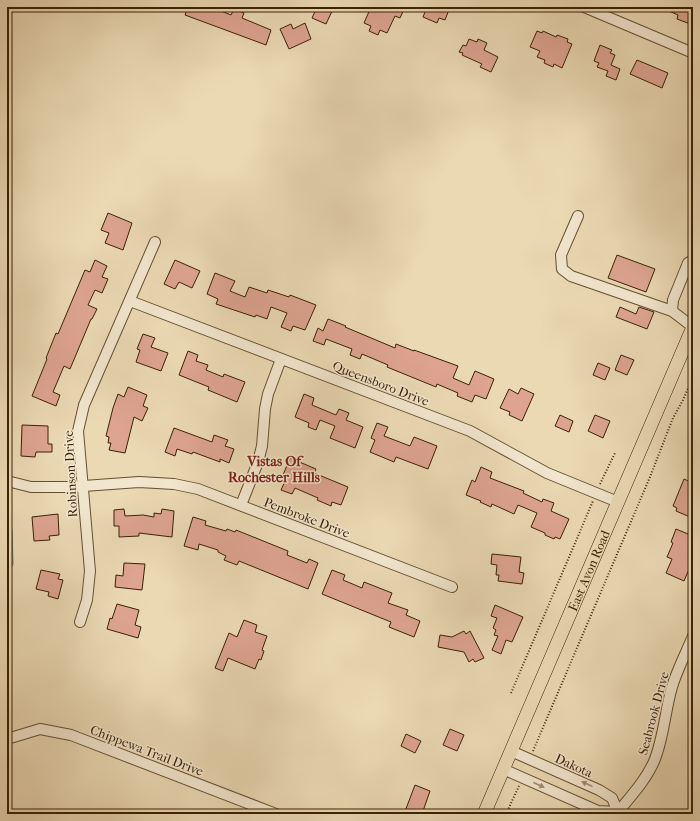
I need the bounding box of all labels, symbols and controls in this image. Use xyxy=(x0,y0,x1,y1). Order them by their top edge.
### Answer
street label: Queensboro Drive xyxy=(330,358,432,409)
street label: Robinson Drive xyxy=(61,429,80,518)
district label: Vistas Of Rochester Hills xyxy=(228,453,321,486)
street label: Pembroke Drive xyxy=(262,494,352,541)
street label: East Avon Road xyxy=(565,527,613,613)
street label: Seabrook Drive xyxy=(635,669,672,756)
street label: Chippewa Trail Drive xyxy=(88,722,206,779)
street label: Dakota xyxy=(553,751,596,781)
one-way arrow xyxy=(580,781,592,787)
one-way arrow xyxy=(533,782,544,788)

